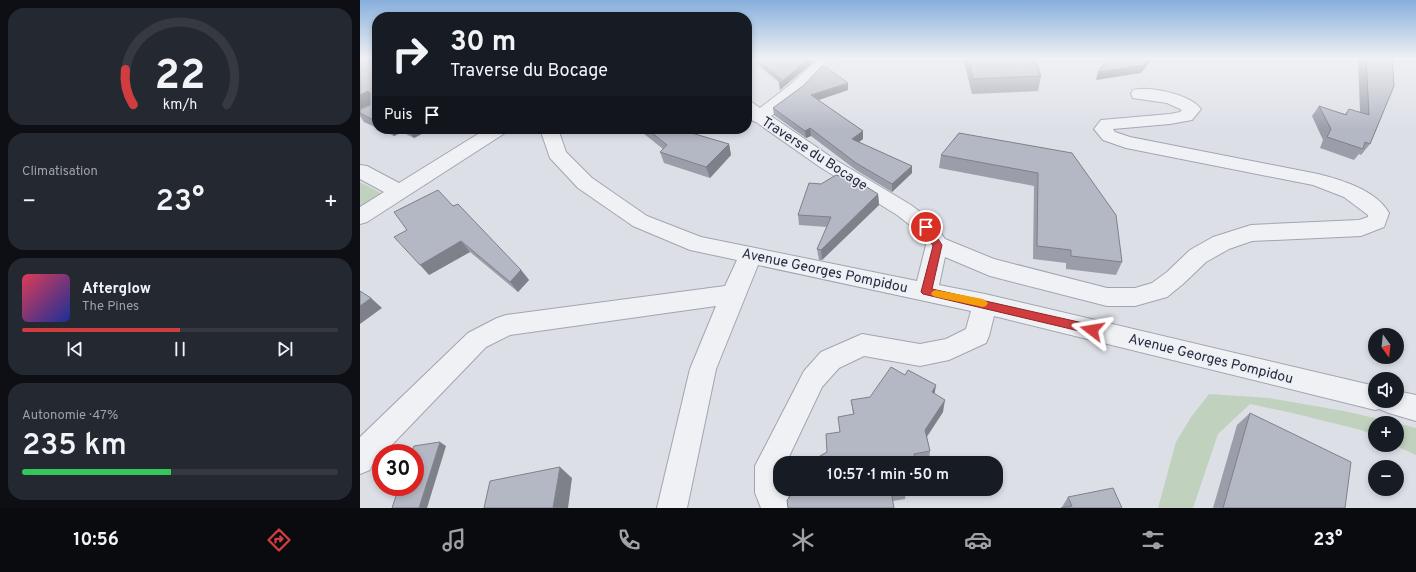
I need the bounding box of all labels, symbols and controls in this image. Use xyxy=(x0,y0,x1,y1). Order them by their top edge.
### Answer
text: 30 m xyxy=(450,25,516,61)
icon: right xyxy=(384,28,436,80)
text: 22 xyxy=(155,50,205,103)
text: Traverse du Bocage xyxy=(450,60,608,83)
text: km/h xyxy=(163,95,197,113)
icon: arrive xyxy=(421,104,443,126)
text: Puis xyxy=(384,106,413,125)
street label: Traverse du Bocage xyxy=(758,114,870,195)
text: Climatisation xyxy=(22,164,98,180)
text: 23° xyxy=(156,184,204,221)
text: − xyxy=(22,189,36,216)
text: + xyxy=(324,189,338,216)
pin xyxy=(909,210,943,244)
icon: arrive xyxy=(915,216,937,238)
street label: Avenue Georges Pompidou xyxy=(740,246,909,297)
text: Afterglow xyxy=(82,280,151,299)
text: The Pines xyxy=(82,299,139,315)
position arrow xyxy=(1071,309,1113,351)
north arrow xyxy=(1368,328,1404,364)
map controls xyxy=(1368,328,1404,496)
street label: Avenue Georges Pompidou xyxy=(1127,331,1295,388)
icon: previous xyxy=(64,338,86,360)
icon: pause xyxy=(169,338,191,360)
icon: next xyxy=(274,338,296,360)
button: sound xyxy=(1368,372,1404,408)
text: Autonomie · 47% xyxy=(22,408,118,424)
button: + xyxy=(1368,416,1404,452)
text: 235 km xyxy=(22,428,127,465)
speed limit sign: 30 xyxy=(372,444,424,496)
button: − xyxy=(1368,460,1404,496)
text: 10:57 · 1 min · 50 m xyxy=(827,466,949,485)
icon: directions xyxy=(265,526,293,554)
icon: music xyxy=(440,526,468,554)
icon: phone xyxy=(615,526,643,554)
icon: climate xyxy=(789,526,817,554)
icon: car xyxy=(964,526,992,554)
icon: filters xyxy=(1139,526,1167,554)
text: 10:56 xyxy=(73,529,119,552)
text: 23° xyxy=(1313,529,1343,552)

